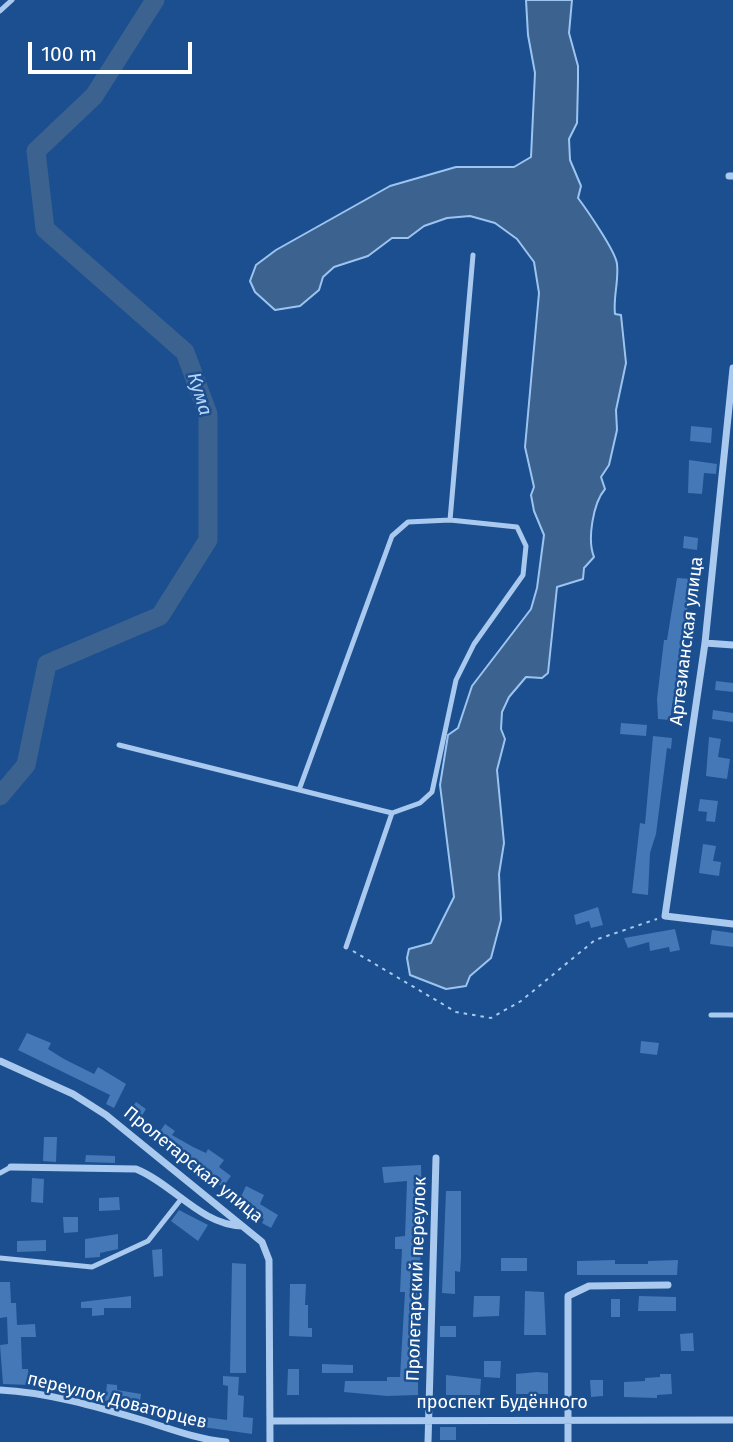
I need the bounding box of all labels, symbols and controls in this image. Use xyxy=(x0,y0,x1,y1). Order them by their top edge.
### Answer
scale bar xyxy=(32,28,196,72)
text: 100 m xyxy=(41,41,97,67)
water label: Кума xyxy=(182,370,216,418)
street label: Артезианская улица xyxy=(666,555,708,727)
street label: Пролетарская улица xyxy=(119,1102,267,1228)
street label: Пролетарский переулок xyxy=(403,1176,431,1382)
street label: переулок Доваторцев xyxy=(25,1368,209,1434)
street label: проспект Будённого xyxy=(416,1392,588,1414)

